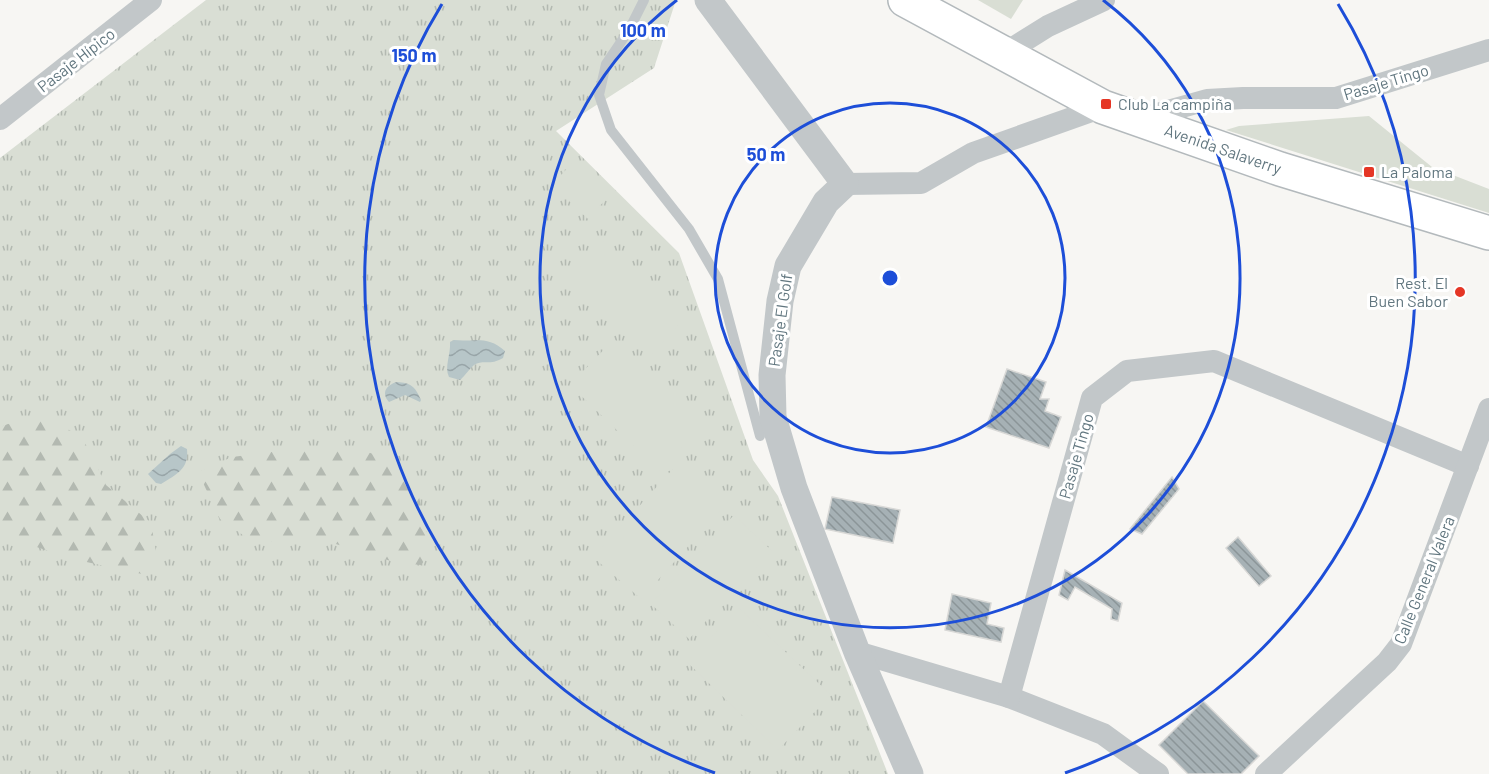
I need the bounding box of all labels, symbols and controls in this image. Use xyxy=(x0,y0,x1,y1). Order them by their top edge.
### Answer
text: 100 m xyxy=(620,19,666,41)
street label: Pasaje Hípico xyxy=(33,24,118,96)
text: 150 m xyxy=(392,44,436,66)
street label: Pasaje Tingo xyxy=(1341,60,1431,103)
place label: Club La campiña xyxy=(1118,94,1232,113)
marker: Club La campiña xyxy=(1099,97,1113,111)
street label: Avenida Salaverry xyxy=(1162,120,1285,178)
text: 50 m xyxy=(747,143,785,165)
place label: La Paloma xyxy=(1381,162,1453,181)
marker: La Paloma xyxy=(1362,165,1376,179)
centre of rings xyxy=(880,268,900,288)
street label: Pasaje El Golf xyxy=(764,272,795,368)
place label: Rest. El Buen Sabor xyxy=(1369,273,1448,310)
marker: Rest. El Buen Sabor xyxy=(1453,285,1467,299)
street label: Pasaje Tingo xyxy=(1054,411,1097,501)
street label: Calle General Valera xyxy=(1389,513,1458,646)

